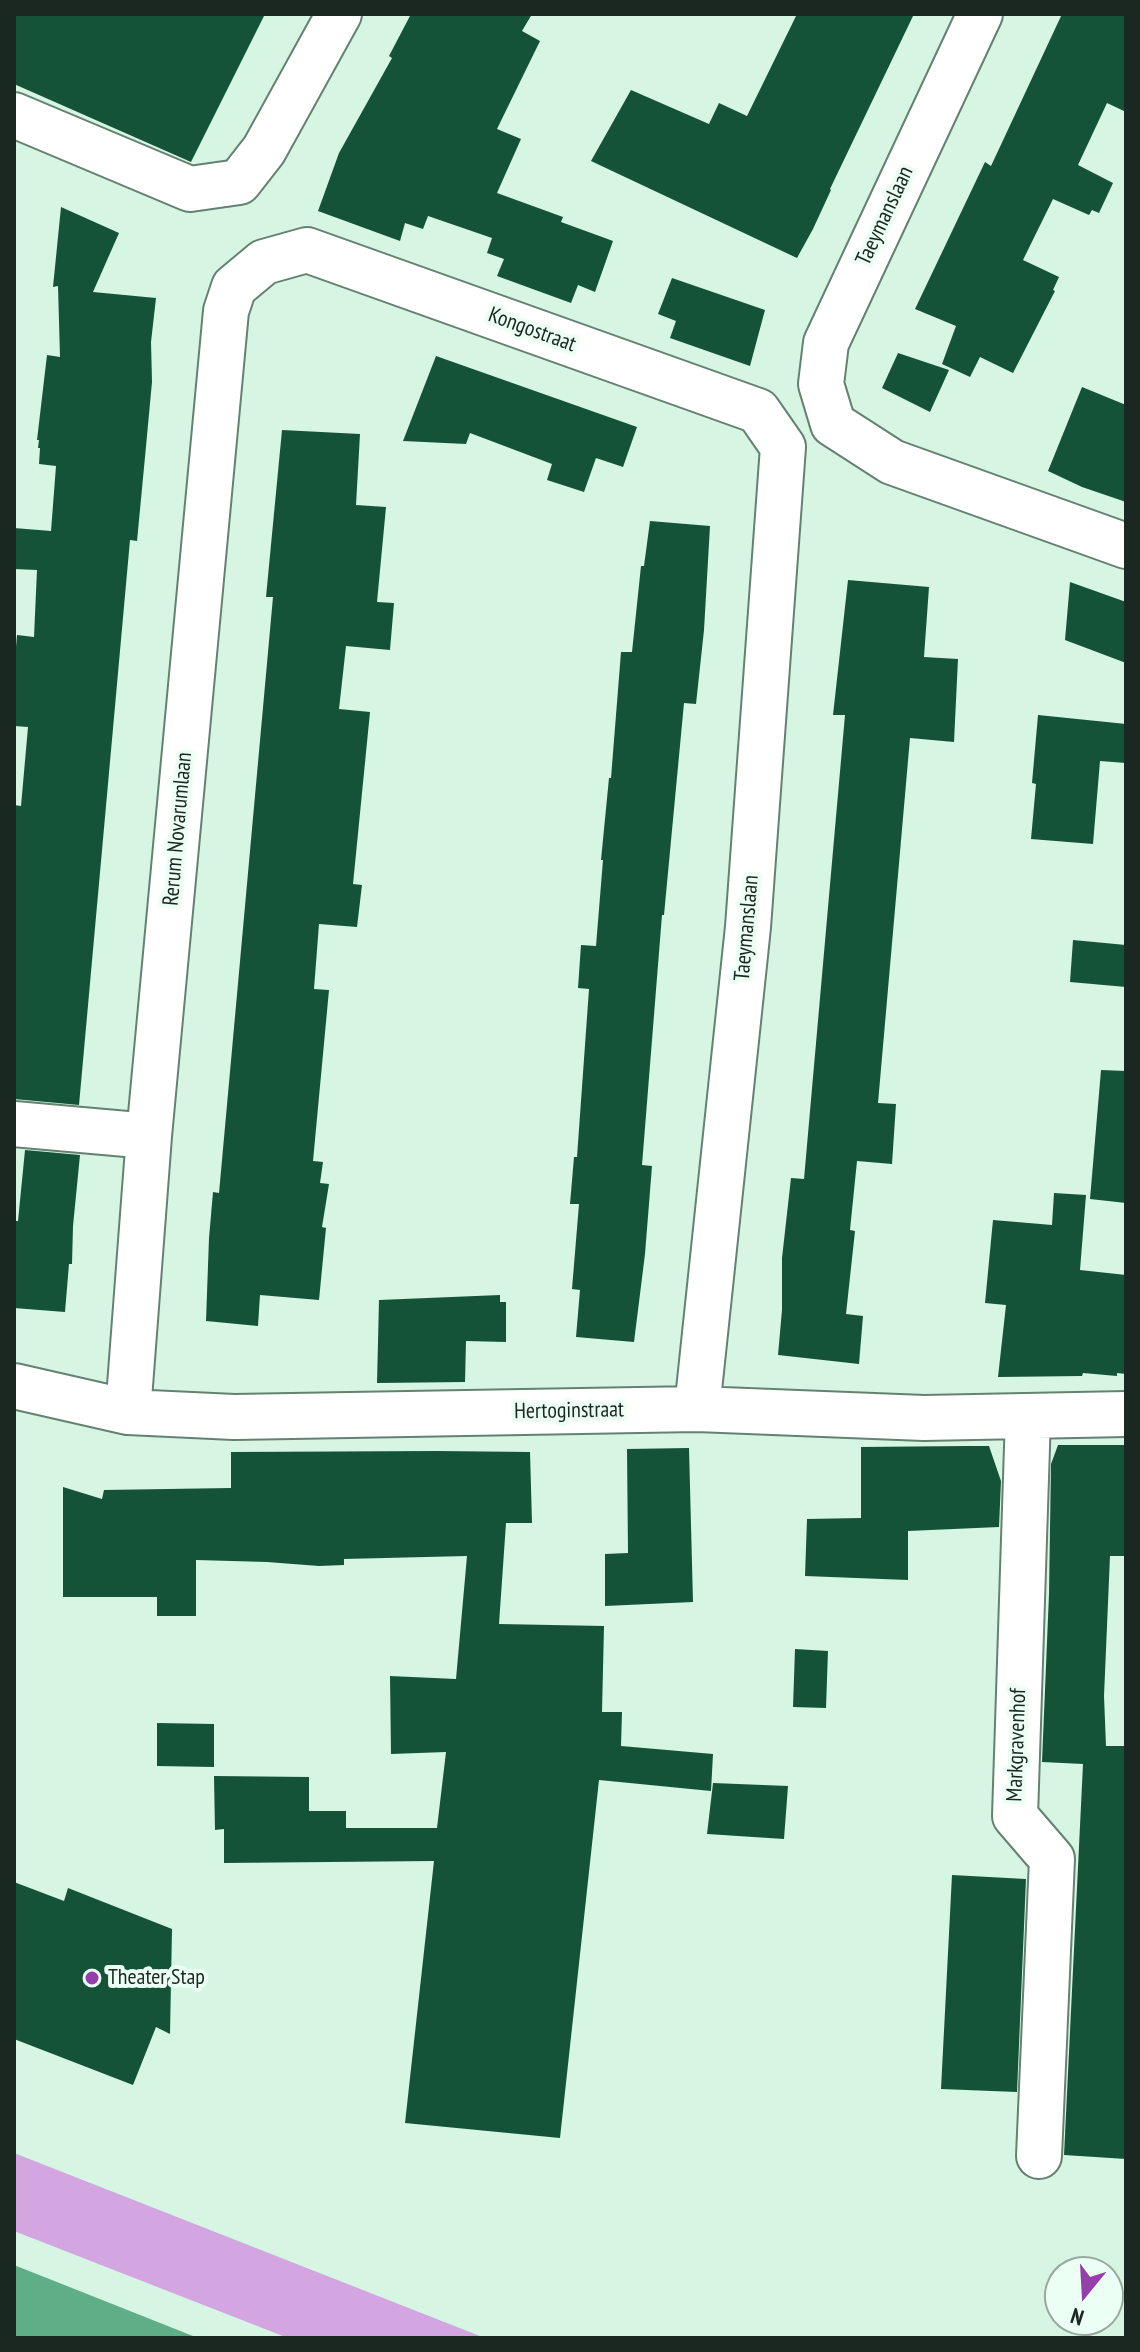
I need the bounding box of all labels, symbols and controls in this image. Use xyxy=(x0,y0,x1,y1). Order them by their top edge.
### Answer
street label: Taeymanslaan xyxy=(851,162,919,270)
street label: Kongostraat xyxy=(485,302,579,358)
street label: Rerum Novarumlaan xyxy=(158,751,198,907)
street label: Taeymanslaan xyxy=(729,874,765,982)
street label: Hertoginstraat xyxy=(514,1397,624,1425)
street label: Markgravenhof xyxy=(1002,1688,1032,1802)
place label: Theater Stap xyxy=(108,1965,205,1991)
marker: Theater Stap xyxy=(83,1969,101,1987)
north arrow xyxy=(1044,2256,1124,2336)
text: N xyxy=(1067,2302,1087,2332)

